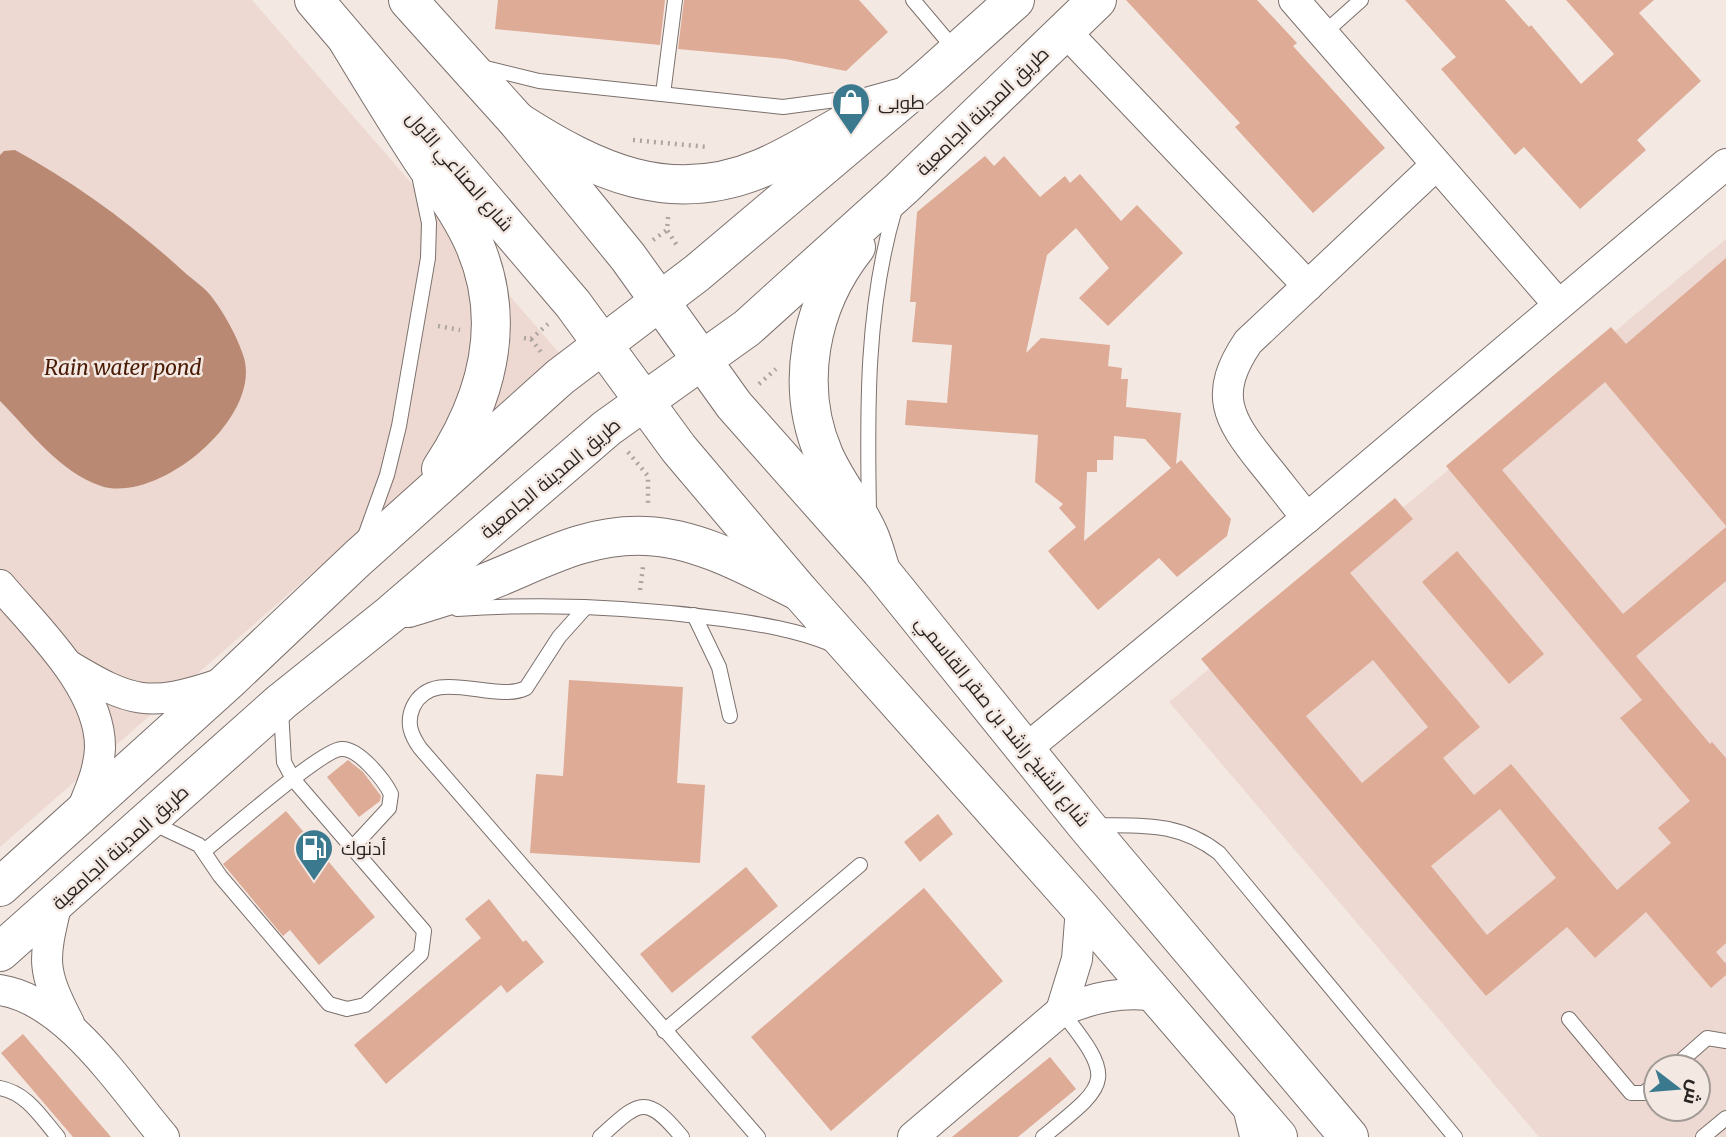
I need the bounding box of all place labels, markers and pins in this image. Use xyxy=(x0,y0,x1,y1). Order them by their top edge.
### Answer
shop icon: طوبى xyxy=(830,81,872,136)
place label: طوبى xyxy=(878,90,925,114)
fuel station icon: أدنوك xyxy=(293,827,335,882)
place label: أدنوك xyxy=(341,836,386,860)

